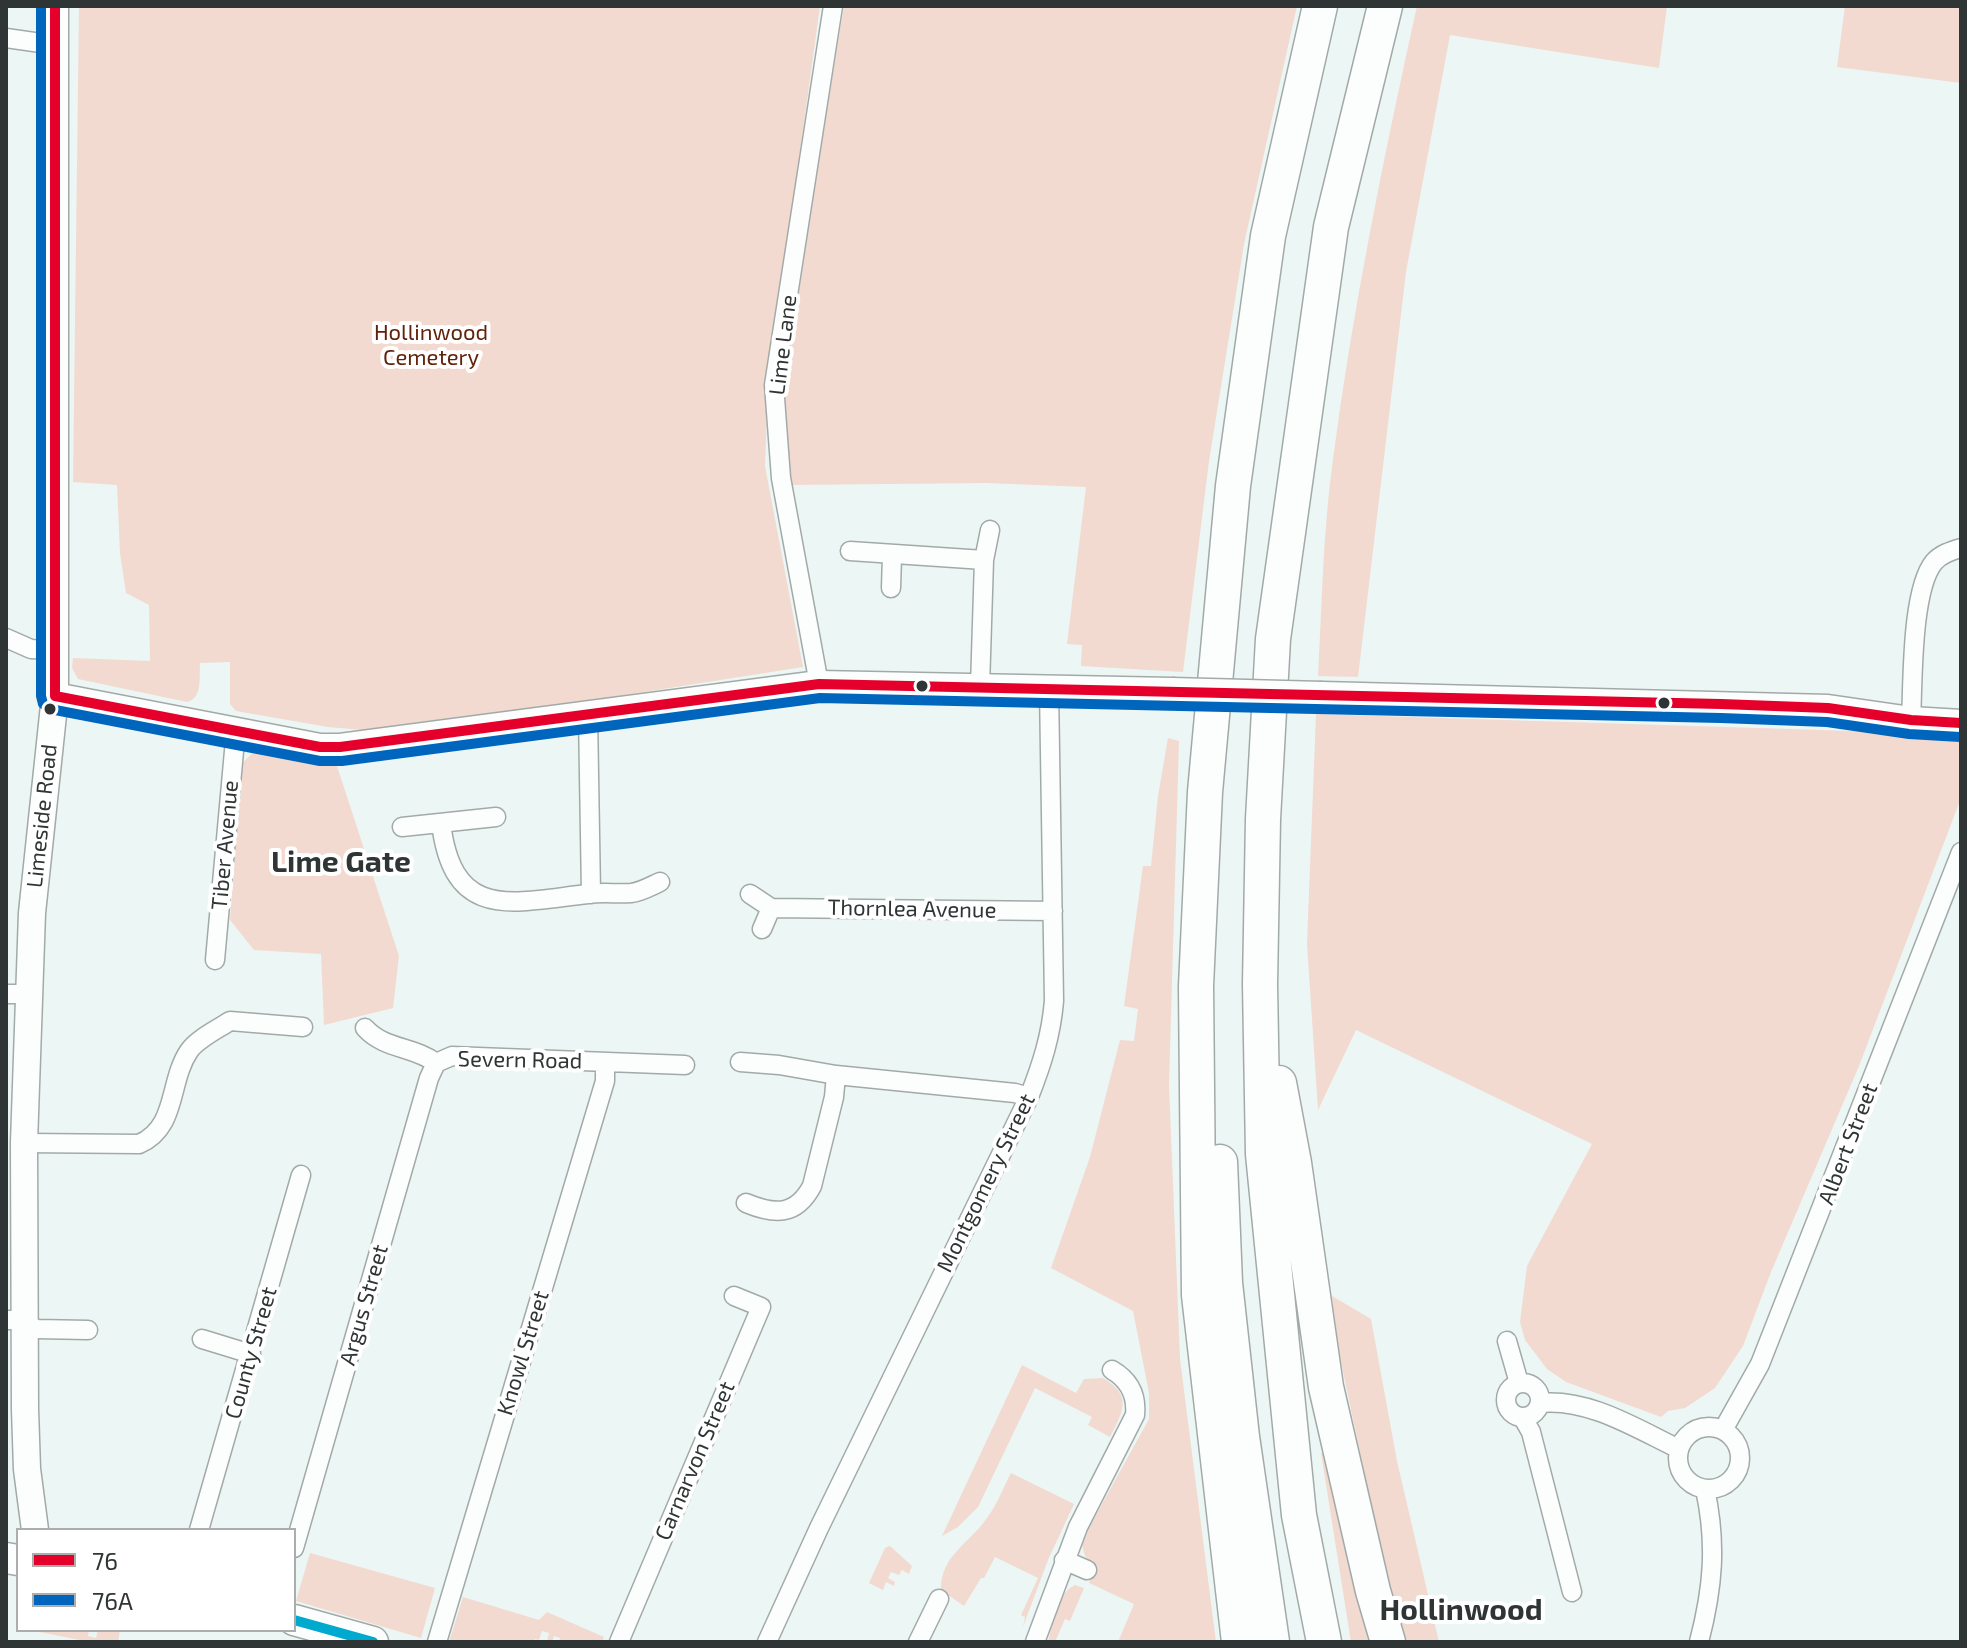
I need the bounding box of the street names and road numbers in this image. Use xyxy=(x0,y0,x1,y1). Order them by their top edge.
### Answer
street label: Lime Lane xyxy=(764,293,802,397)
street label: Limeside Road xyxy=(21,743,63,889)
street label: Tiber Avenue xyxy=(206,779,244,911)
street label: Thornlea Avenue xyxy=(827,894,997,924)
street label: Severn Road xyxy=(457,1046,583,1074)
street label: Albert Street xyxy=(1813,1080,1883,1208)
street label: Montgomery Street xyxy=(931,1089,1041,1277)
street label: Argus Street xyxy=(334,1242,394,1368)
street label: County Street xyxy=(220,1284,282,1422)
street label: Knowl Street xyxy=(492,1287,554,1419)
street label: Carnarvon Street xyxy=(650,1378,740,1544)

